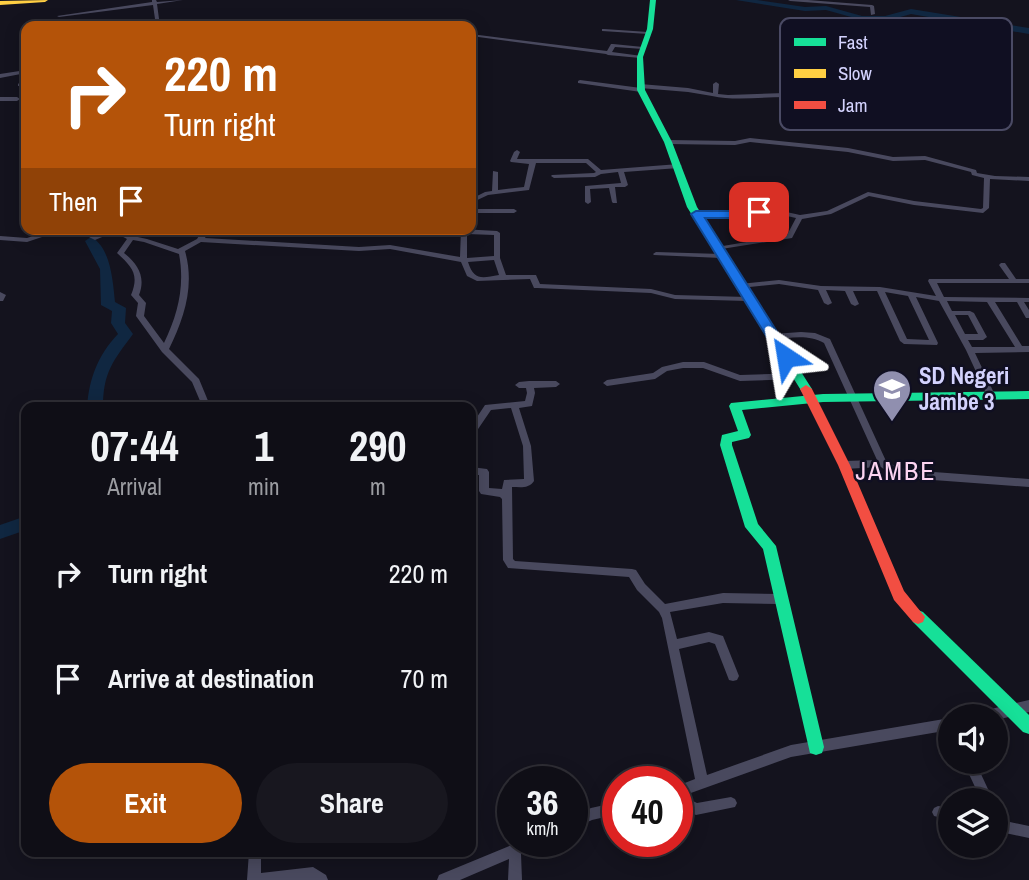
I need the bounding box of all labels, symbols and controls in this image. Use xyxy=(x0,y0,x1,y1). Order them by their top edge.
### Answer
legend xyxy=(780,18,1012,130)
text: Fast xyxy=(838,29,868,55)
text: 220 m xyxy=(164,40,278,106)
icon: right xyxy=(49,49,140,140)
text: Slow xyxy=(838,60,873,86)
text: Jam xyxy=(838,92,867,118)
text: Turn right xyxy=(164,103,276,146)
icon: arrive xyxy=(112,182,150,220)
pin xyxy=(729,182,789,242)
text: Then xyxy=(49,184,98,219)
icon: arrive xyxy=(740,193,778,231)
position arrow xyxy=(749,320,823,394)
place label: SD Negeri Jambe 3 xyxy=(919,360,1009,417)
school or university icon: SD Negeri Jambe 3 xyxy=(871,368,913,423)
text: 07:44 xyxy=(91,418,179,474)
text: 1 xyxy=(254,418,273,474)
text: 290 xyxy=(349,418,407,474)
district label: JAMBE xyxy=(855,453,937,488)
text: Arrival xyxy=(107,471,162,502)
text: min xyxy=(248,471,280,502)
text: m xyxy=(370,471,386,502)
icon: right xyxy=(49,555,87,593)
text: Turn right xyxy=(108,556,207,591)
text: 220 m xyxy=(389,556,448,591)
icon: arrive xyxy=(49,660,87,698)
text: Arrive at destination xyxy=(108,661,314,696)
text: 70 m xyxy=(401,661,448,696)
map controls xyxy=(938,704,1008,858)
button: sound xyxy=(938,704,1008,774)
button: Exit xyxy=(49,763,242,843)
button: Share xyxy=(256,763,448,843)
speed limit sign: 40 xyxy=(602,766,693,857)
text: 36 xyxy=(527,779,558,826)
button: layers xyxy=(938,788,1008,858)
text: km/h xyxy=(527,816,559,841)

